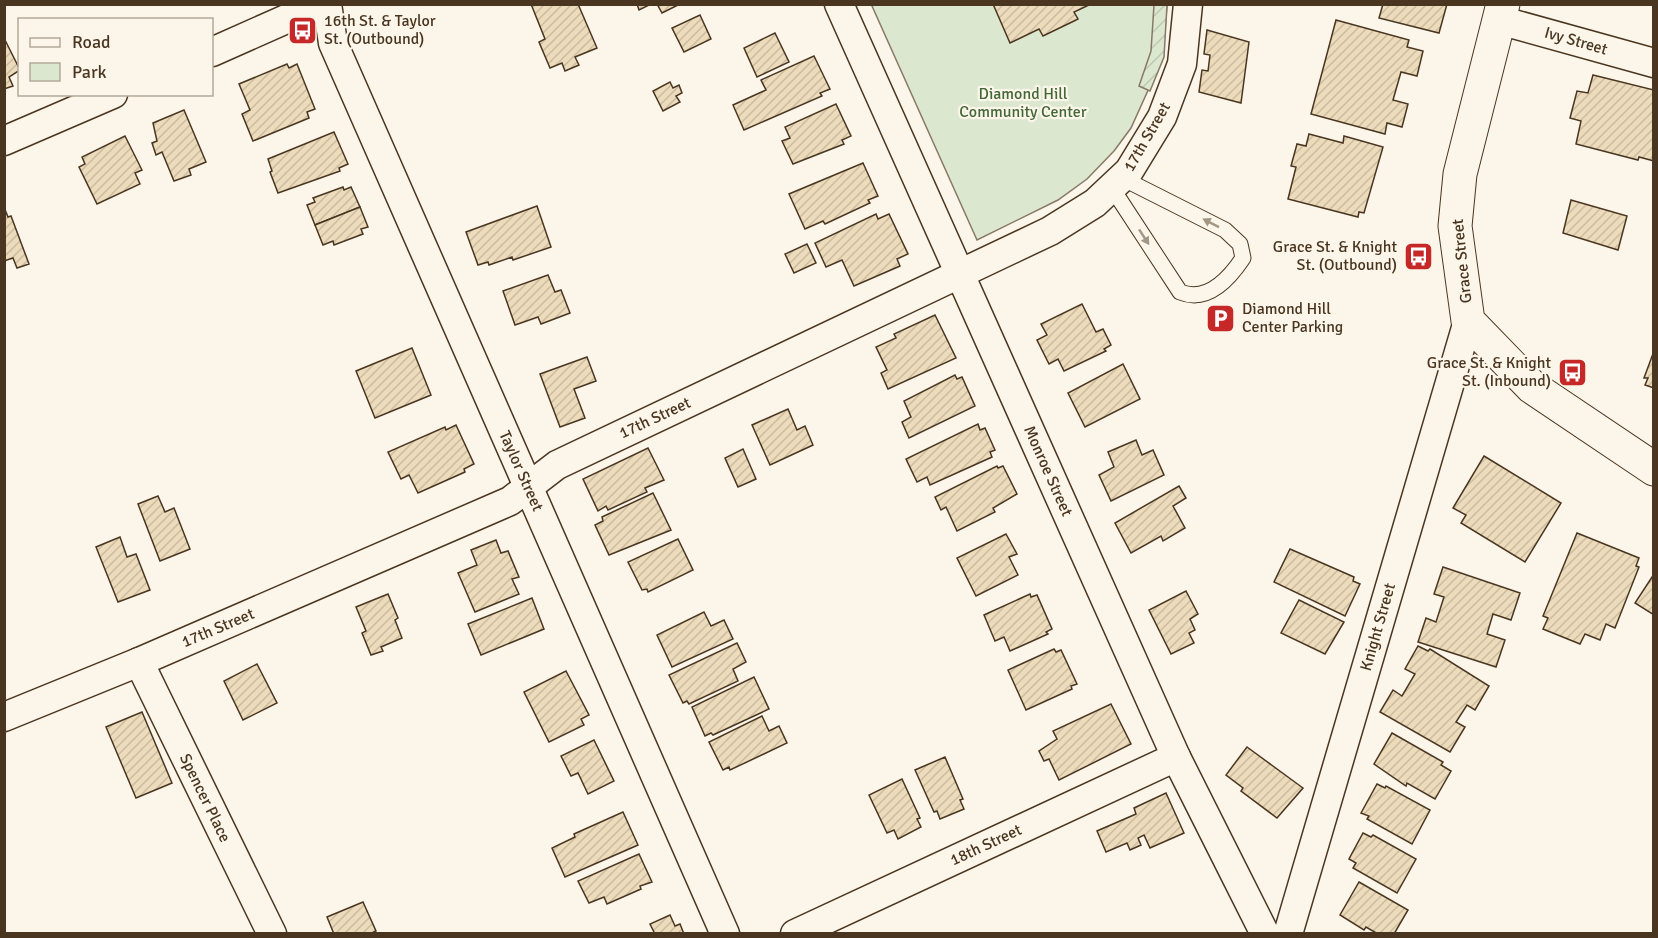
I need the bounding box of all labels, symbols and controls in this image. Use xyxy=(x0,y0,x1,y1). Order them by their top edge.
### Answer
place label: 16th St. & Taylor St. (Outbound) xyxy=(324,11,436,49)
bus stop icon: 16th St. & Taylor St. (Outbound) xyxy=(287,14,319,46)
legend xyxy=(18,18,213,96)
street label: Ivy Street xyxy=(1542,22,1610,60)
text: Road xyxy=(72,31,111,53)
text: Park xyxy=(72,61,107,83)
park label: Diamond Hill Community Center xyxy=(959,84,1087,122)
street label: 17th Street xyxy=(1119,98,1175,175)
street label: Grace Street xyxy=(1448,217,1476,304)
one-way arrow xyxy=(1203,218,1220,228)
one-way arrow xyxy=(1138,229,1149,245)
place label: Grace St. & Knight St. (Outbound) xyxy=(1273,237,1397,275)
bus stop icon: Grace St. & Knight St. (Outbound) xyxy=(1402,240,1434,272)
place label: Diamond Hill Center Parking xyxy=(1242,299,1343,337)
parking icon: Diamond Hill Center Parking xyxy=(1205,302,1237,334)
place label: Grace St. & Knight St. (Inbound) xyxy=(1427,353,1551,391)
bus stop icon: Grace St. & Knight St. (Inbound) xyxy=(1556,356,1588,388)
street label: 17th Street xyxy=(616,393,694,443)
street label: Monroe Street xyxy=(1019,423,1077,520)
street label: Taylor Street xyxy=(494,428,548,515)
street label: Knight Street xyxy=(1356,580,1400,673)
street label: 17th Street xyxy=(179,604,258,652)
street label: Spencer Place xyxy=(175,750,235,846)
street label: 18th Street xyxy=(947,820,1025,870)

